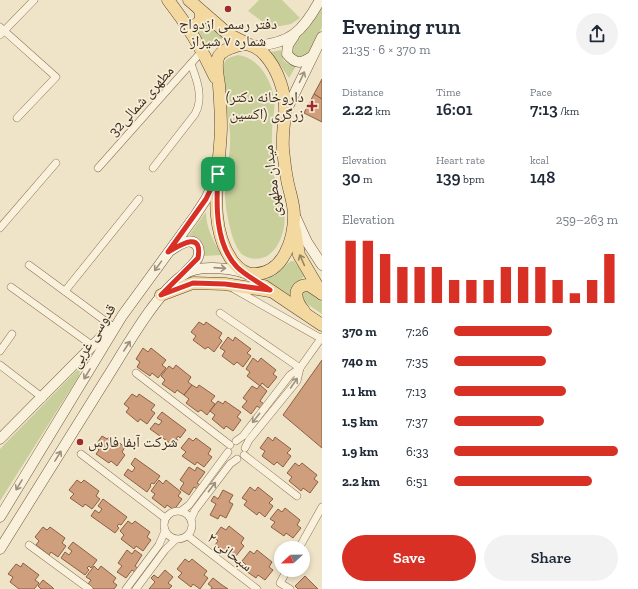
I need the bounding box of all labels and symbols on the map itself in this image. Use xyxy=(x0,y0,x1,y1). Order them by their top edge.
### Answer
marker: دفتر رسمی ازدواج شماره ۷ شیراز xyxy=(223,4,233,14)
place label: دفتر رسمی ازدواج شماره ۷ شیراز xyxy=(179,15,277,50)
street label: 32مطهرى شمالى xyxy=(104,62,178,141)
one-way arrow xyxy=(299,72,306,84)
place label: (داروخانه دکتر زرگری (اکسین xyxy=(226,88,304,124)
marker: (داروخانه دکتر زرگری (اکسین xyxy=(307,101,317,111)
street label: میدان مطهری xyxy=(259,144,286,218)
pin xyxy=(201,157,235,191)
one-way arrow xyxy=(298,254,305,266)
one-way arrow xyxy=(154,260,162,271)
one-way arrow xyxy=(214,265,227,272)
street label: قدوسی غربی xyxy=(66,301,121,372)
one-way arrow xyxy=(123,341,131,352)
one-way arrow xyxy=(83,368,91,379)
one-way arrow xyxy=(290,378,298,389)
one-way arrow xyxy=(252,412,261,423)
place label: شرکت آبفا فارس xyxy=(88,433,178,452)
marker: شرکت آبفا فارس xyxy=(75,437,85,447)
one-way arrow xyxy=(54,450,62,462)
one-way arrow xyxy=(15,479,23,491)
one-way arrow xyxy=(208,482,216,493)
street label: سبحانی ۲ xyxy=(203,529,256,576)
north arrow xyxy=(274,541,310,577)

